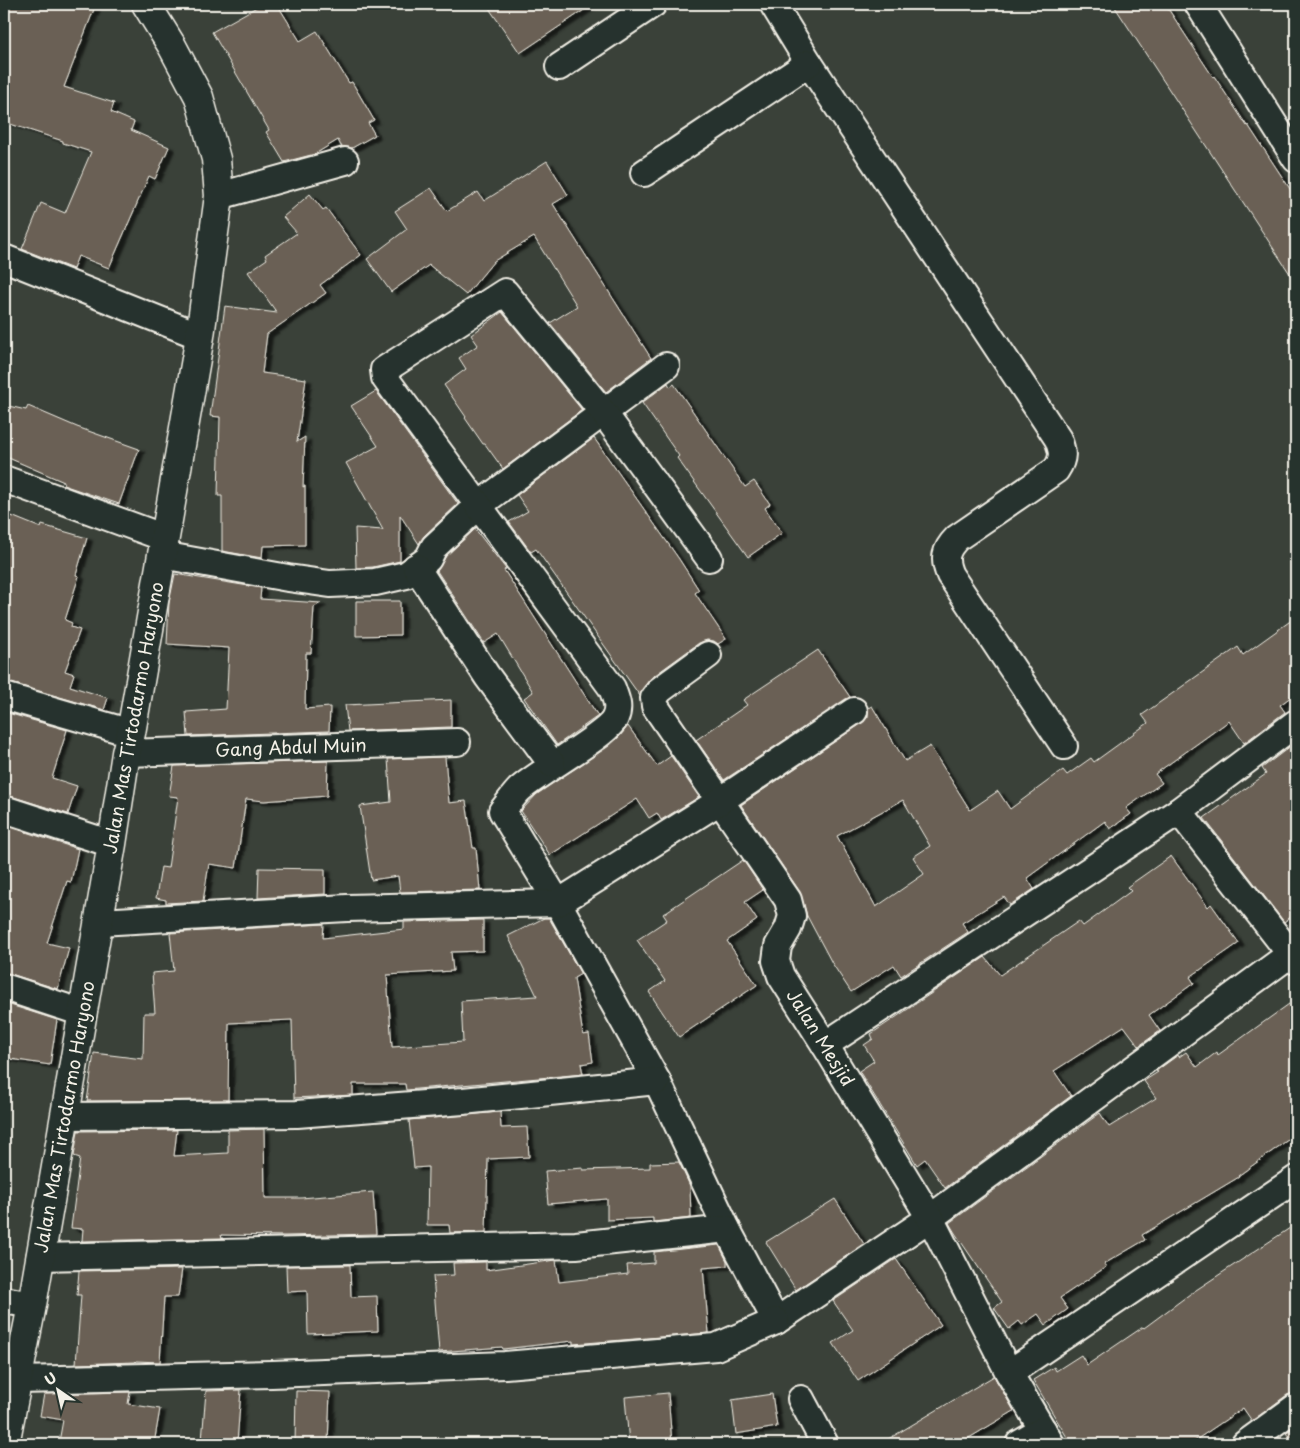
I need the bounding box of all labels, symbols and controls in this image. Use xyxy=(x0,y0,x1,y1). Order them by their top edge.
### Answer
street label: Jalan Mas Tirtodarmo Haryono xyxy=(95,580,170,856)
street label: Gang Abdul Muin xyxy=(215,730,367,763)
street label: Jalan Mas Tirtodarmo Haryono xyxy=(26,979,101,1255)
street label: Jalan Mesjid xyxy=(781,983,862,1091)
north arrow xyxy=(32,1366,82,1416)
text: U xyxy=(40,1367,61,1390)

